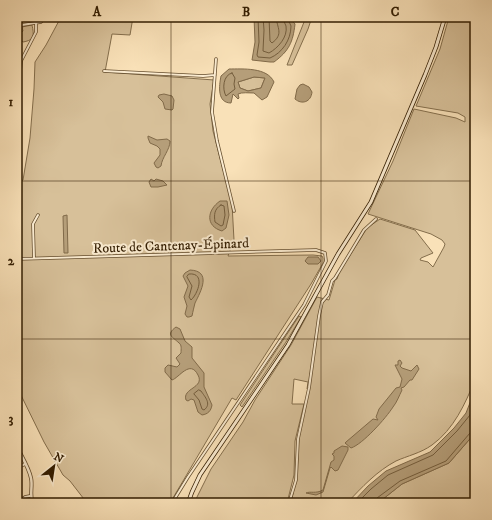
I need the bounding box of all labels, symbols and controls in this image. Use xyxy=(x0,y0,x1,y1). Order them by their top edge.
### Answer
text: A xyxy=(92,4,102,20)
text: B xyxy=(242,4,250,20)
text: C xyxy=(391,4,400,20)
text: 1 xyxy=(9,94,14,110)
street label: Route de Cantenay-Épinard xyxy=(93,234,249,258)
text: 2 xyxy=(8,253,15,269)
text: 3 xyxy=(9,411,14,427)
north arrow xyxy=(34,446,74,486)
text: N xyxy=(51,450,66,467)

